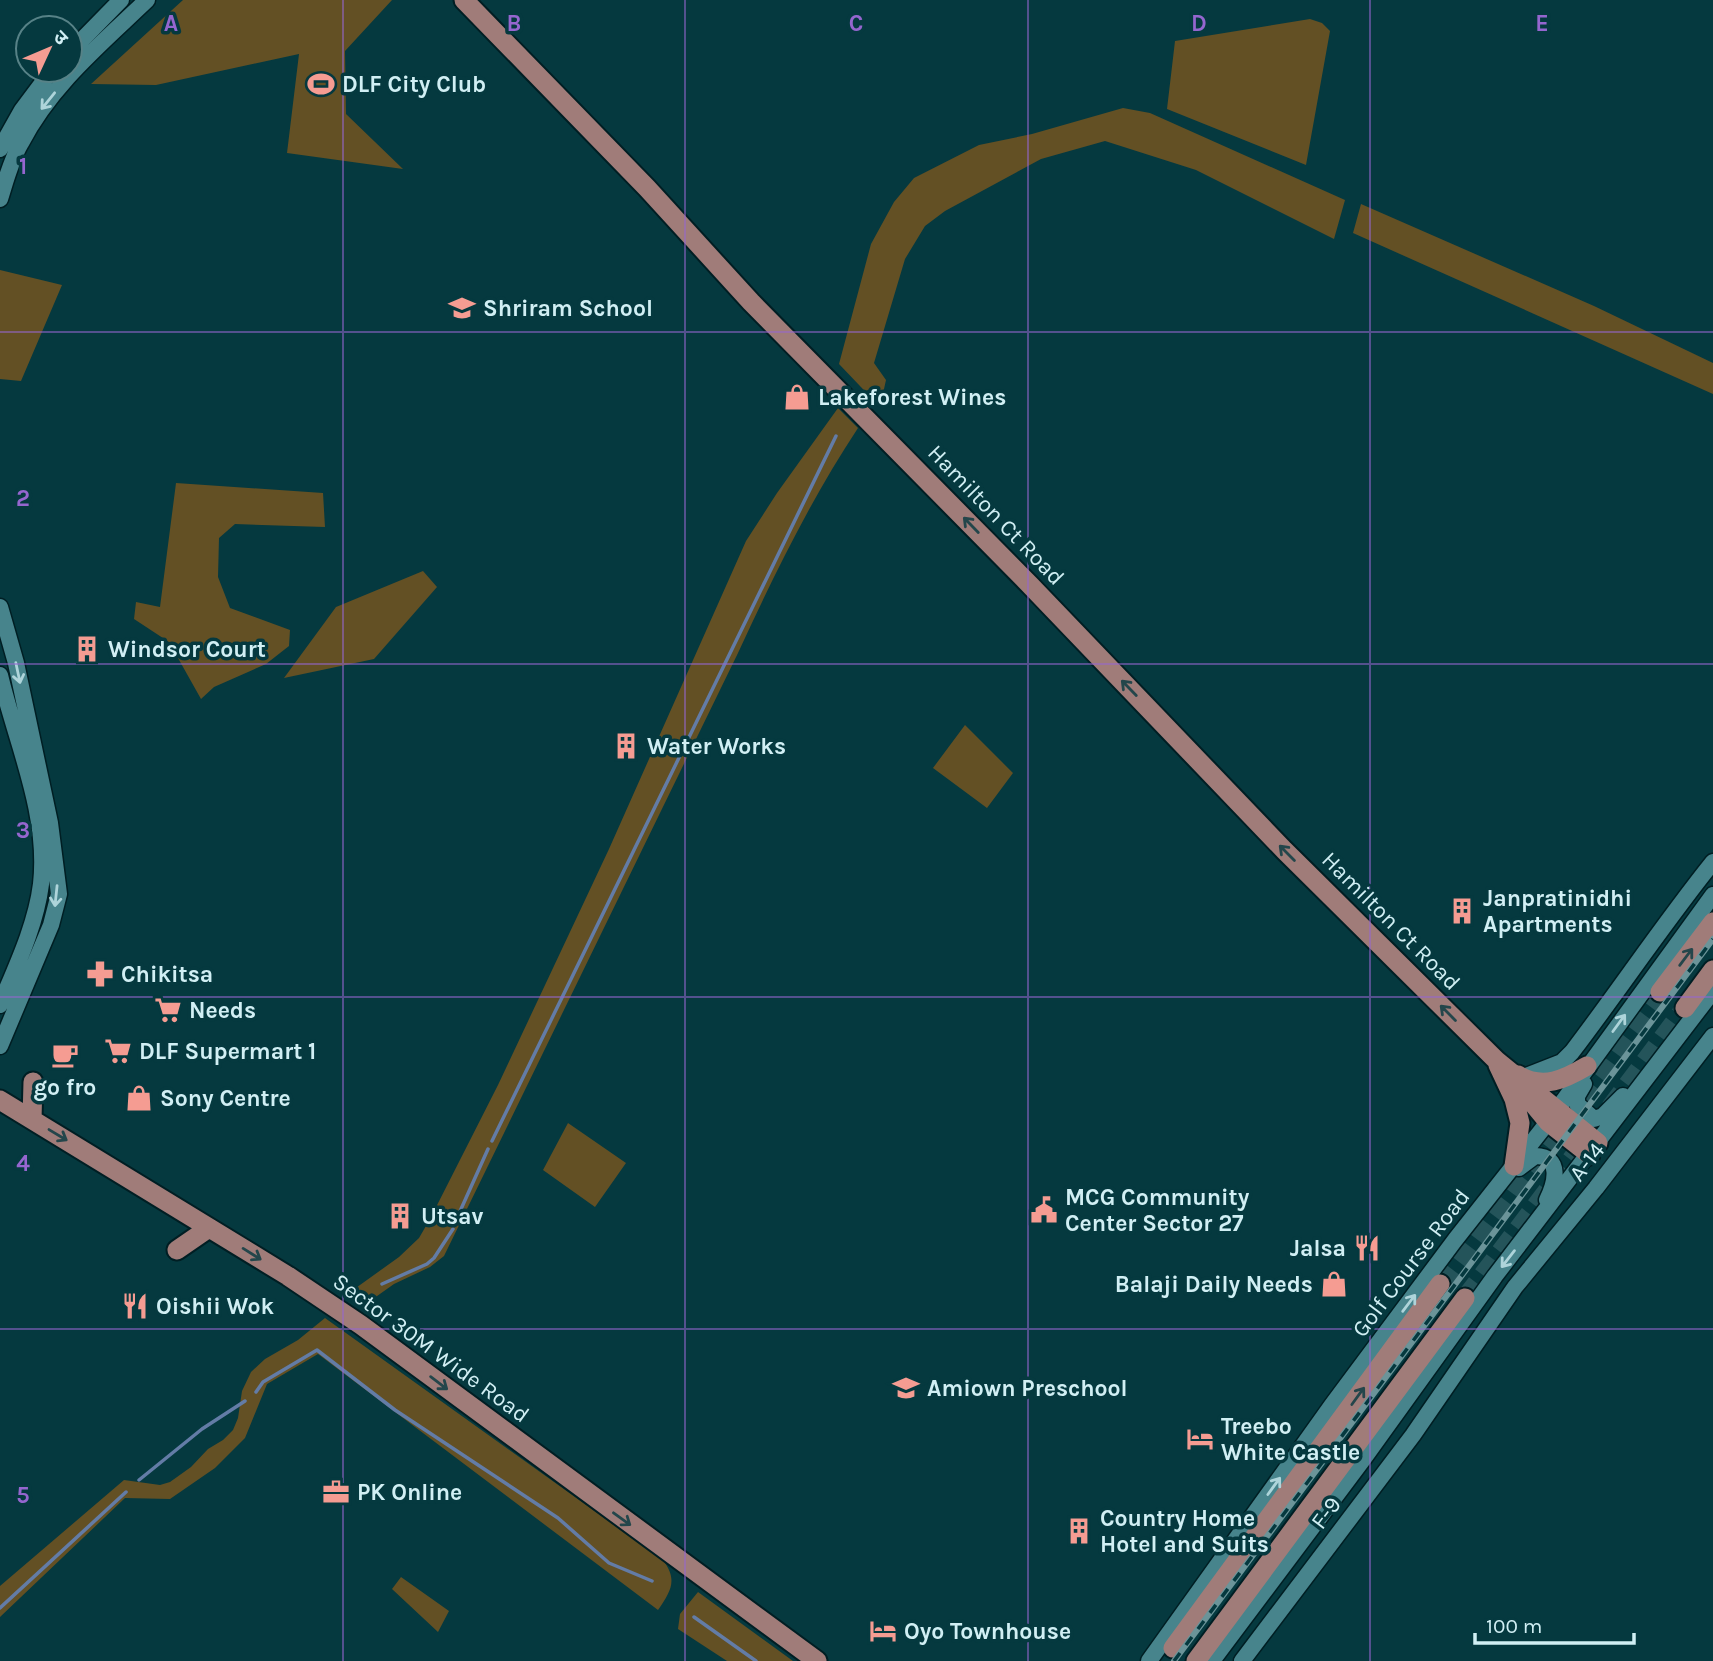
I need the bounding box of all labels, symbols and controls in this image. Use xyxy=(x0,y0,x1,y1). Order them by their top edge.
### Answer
text: A xyxy=(164,10,178,37)
text: B xyxy=(507,10,521,37)
text: C xyxy=(849,10,863,37)
text: D xyxy=(1191,10,1207,37)
text: E xyxy=(1535,10,1549,37)
north arrow xyxy=(14,14,84,84)
text: उ xyxy=(49,26,73,50)
sports icon: DLF City Club xyxy=(306,69,336,99)
place label: DLF City Club xyxy=(342,71,486,98)
one-way arrow xyxy=(40,91,55,110)
text: 1 xyxy=(19,153,27,180)
school or university icon: Shriram School xyxy=(447,293,477,323)
place label: Shriram School xyxy=(483,295,653,322)
shop icon: Lakeforest Wines xyxy=(782,382,812,412)
place label: Lakeforest Wines xyxy=(818,384,1006,411)
street label: Hamilton Ct Road xyxy=(922,439,1070,591)
text: 2 xyxy=(16,485,30,512)
one-way arrow xyxy=(962,517,979,534)
building icon: Windsor Court xyxy=(72,634,102,664)
place label: Windsor Court xyxy=(108,636,266,663)
one-way arrow xyxy=(11,661,25,684)
one-way arrow xyxy=(1121,680,1138,697)
building icon: Water Works xyxy=(611,731,641,761)
place label: Water Works xyxy=(647,733,786,760)
text: 3 xyxy=(16,817,30,844)
one-way arrow xyxy=(1278,844,1295,861)
street label: Hamilton Ct Road xyxy=(1316,846,1466,996)
one-way arrow xyxy=(49,884,62,907)
place label: Janpratinidhi Apartments xyxy=(1483,885,1632,938)
building icon: Janpratinidhi Apartments xyxy=(1447,896,1477,926)
one-way arrow xyxy=(1679,949,1694,967)
pharmacy icon: Chikitsa xyxy=(85,959,115,989)
place label: Chikitsa xyxy=(121,961,213,988)
supermarket icon: Needs xyxy=(153,995,183,1025)
place label: Needs xyxy=(189,997,256,1024)
one-way arrow xyxy=(1440,1005,1457,1022)
one-way arrow xyxy=(1612,1014,1626,1033)
supermarket icon: DLF Supermart 1 xyxy=(103,1036,133,1066)
place label: DLF Supermart 1 xyxy=(139,1038,316,1065)
cafe icon: go fro xyxy=(50,1040,80,1070)
place label: go fro xyxy=(34,1074,96,1101)
shop icon: Sony Centre xyxy=(124,1083,154,1113)
place label: Sony Centre xyxy=(160,1085,291,1112)
one-way arrow xyxy=(48,1129,68,1143)
street label: A-14 xyxy=(1564,1137,1611,1187)
text: 4 xyxy=(16,1150,30,1177)
place label: MCG Community Center Sector 27 xyxy=(1065,1184,1250,1237)
street label: Golf Course Road xyxy=(1347,1184,1475,1342)
public building icon: MCG Community Center Sector 27 xyxy=(1029,1195,1059,1225)
building icon: Utsav xyxy=(385,1201,415,1231)
place label: Utsav xyxy=(421,1203,484,1230)
restaurant icon: Jalsa xyxy=(1352,1233,1382,1263)
place label: Jalsa xyxy=(1290,1235,1346,1262)
one-way arrow xyxy=(242,1248,262,1262)
one-way arrow xyxy=(1500,1250,1515,1268)
street label: Sector 30M Wide Road xyxy=(328,1268,534,1428)
shop icon: Balaji Daily Needs xyxy=(1319,1269,1349,1299)
place label: Balaji Daily Needs xyxy=(1115,1271,1313,1298)
restaurant icon: Oishii Wok xyxy=(120,1291,150,1321)
place label: Oishii Wok xyxy=(156,1293,274,1320)
one-way arrow xyxy=(1401,1294,1416,1312)
school or university icon: Amiown Preschool xyxy=(891,1373,921,1403)
place label: Amiown Preschool xyxy=(927,1375,1128,1402)
one-way arrow xyxy=(430,1376,448,1391)
one-way arrow xyxy=(1351,1387,1365,1406)
place label: Treebo White Castle xyxy=(1221,1413,1360,1466)
hotel icon: Treebo White Castle xyxy=(1185,1424,1215,1454)
office icon: PK Online xyxy=(321,1477,351,1507)
one-way arrow xyxy=(1267,1477,1281,1496)
place label: PK Online xyxy=(357,1479,462,1506)
text: 5 xyxy=(16,1482,30,1509)
street label: F-9 xyxy=(1305,1492,1347,1534)
place label: Country Home Hotel and Suits xyxy=(1100,1505,1269,1558)
one-way arrow xyxy=(612,1511,631,1526)
building icon: Country Home Hotel and Suits xyxy=(1064,1516,1094,1546)
scale bar xyxy=(1475,1602,1634,1646)
text: 100 m xyxy=(1486,1614,1543,1638)
hotel icon: Oyo Townhouse xyxy=(868,1616,898,1646)
place label: Oyo Townhouse xyxy=(904,1618,1071,1645)

